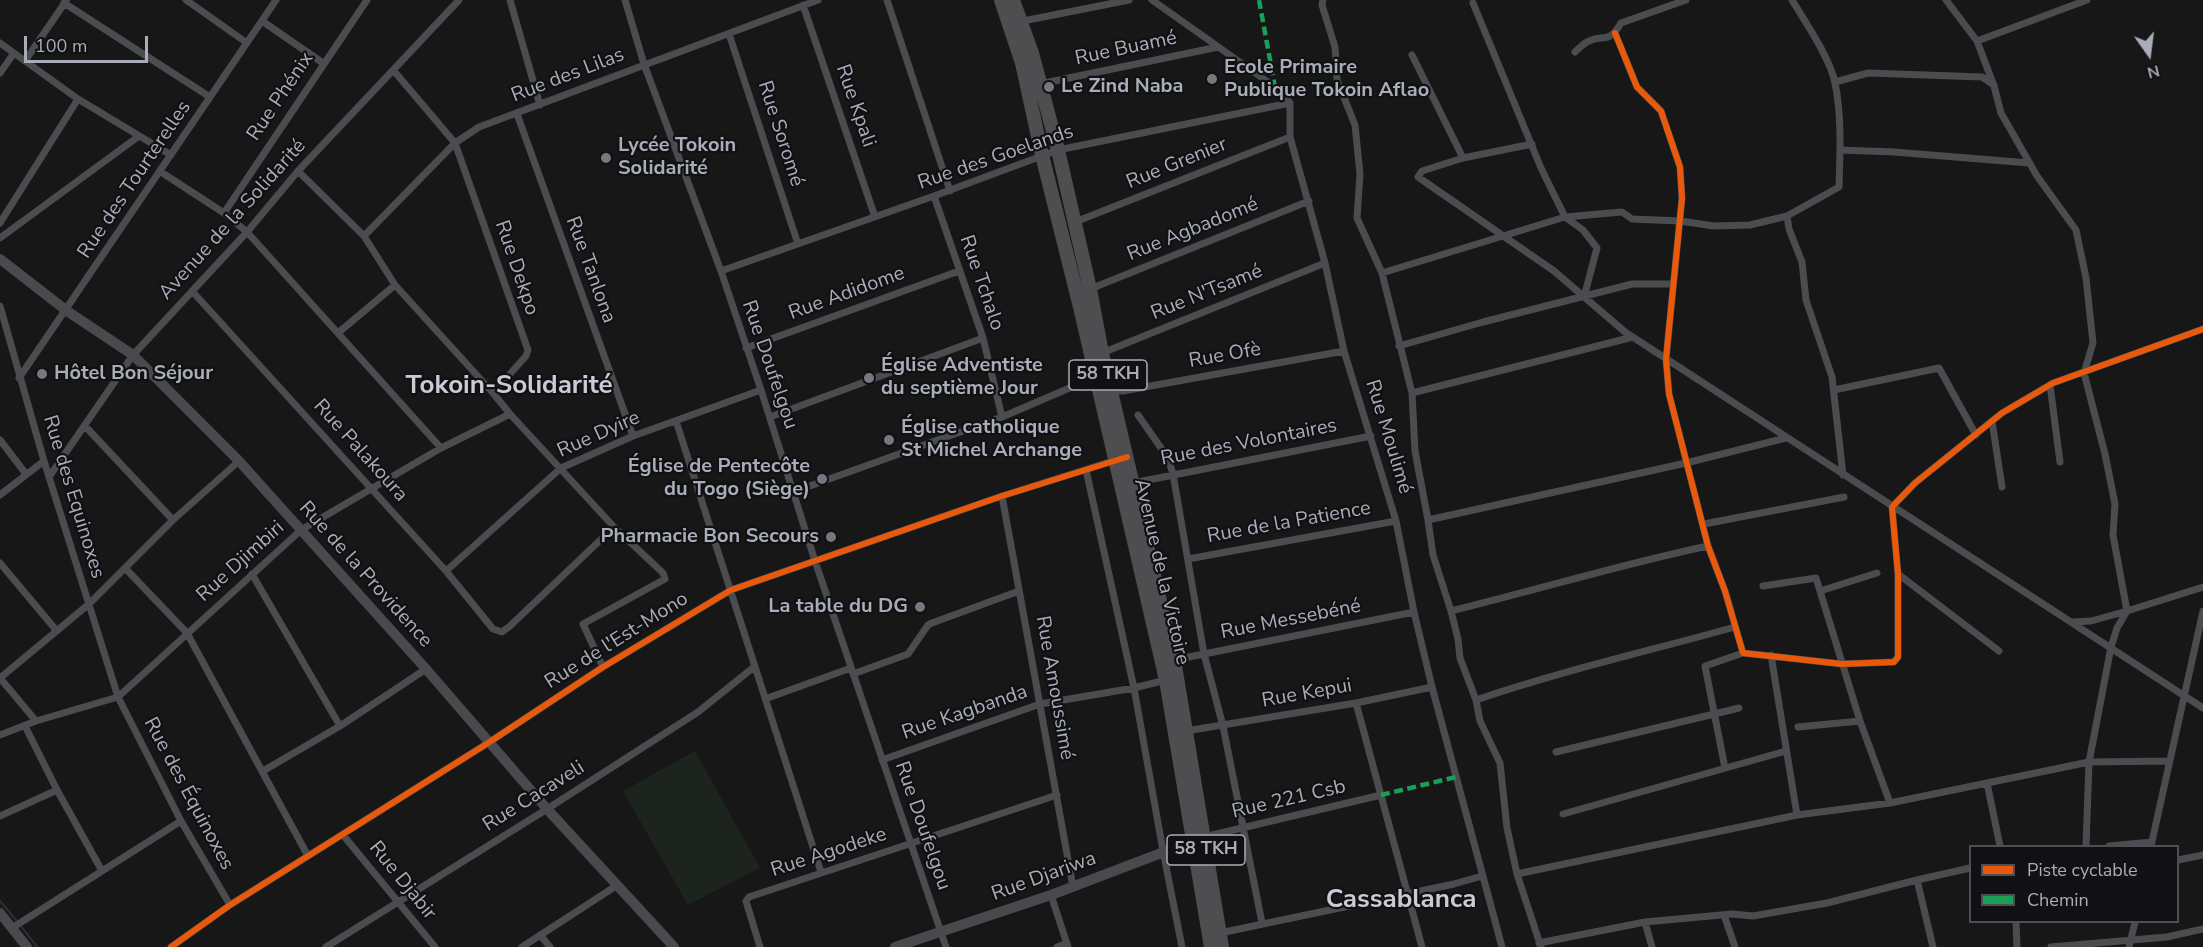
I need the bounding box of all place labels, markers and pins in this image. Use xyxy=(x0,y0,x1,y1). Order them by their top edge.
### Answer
place label: Ecole Primaire Publique Tokoin Aflao xyxy=(1224,56,1429,103)
marker: Ecole Primaire Publique Tokoin Aflao xyxy=(1205,72,1219,86)
place label: Le Zind Naba xyxy=(1061,75,1184,99)
marker: Le Zind Naba xyxy=(1042,80,1056,94)
place label: Lycée Tokoin Solidarité xyxy=(618,134,736,181)
marker: Lycée Tokoin Solidarité xyxy=(599,151,613,165)
place label: Église Adventiste du septième Jour xyxy=(881,354,1043,401)
place label: Hôtel Bon Séjour xyxy=(54,362,213,386)
marker: Hôtel Bon Séjour xyxy=(35,367,49,381)
marker: Église Adventiste du septième Jour xyxy=(862,371,876,385)
place label: Église catholique St Michel Archange xyxy=(901,416,1082,463)
marker: Église catholique St Michel Archange xyxy=(882,433,896,447)
place label: Église de Pentecôte du Togo (Siège) xyxy=(628,455,810,502)
marker: Église de Pentecôte du Togo (Siège) xyxy=(815,472,829,486)
place label: Pharmacie Bon Secours xyxy=(601,525,819,549)
marker: Pharmacie Bon Secours xyxy=(824,530,838,544)
place label: La table du DG xyxy=(768,595,908,619)
marker: La table du DG xyxy=(913,600,927,614)

